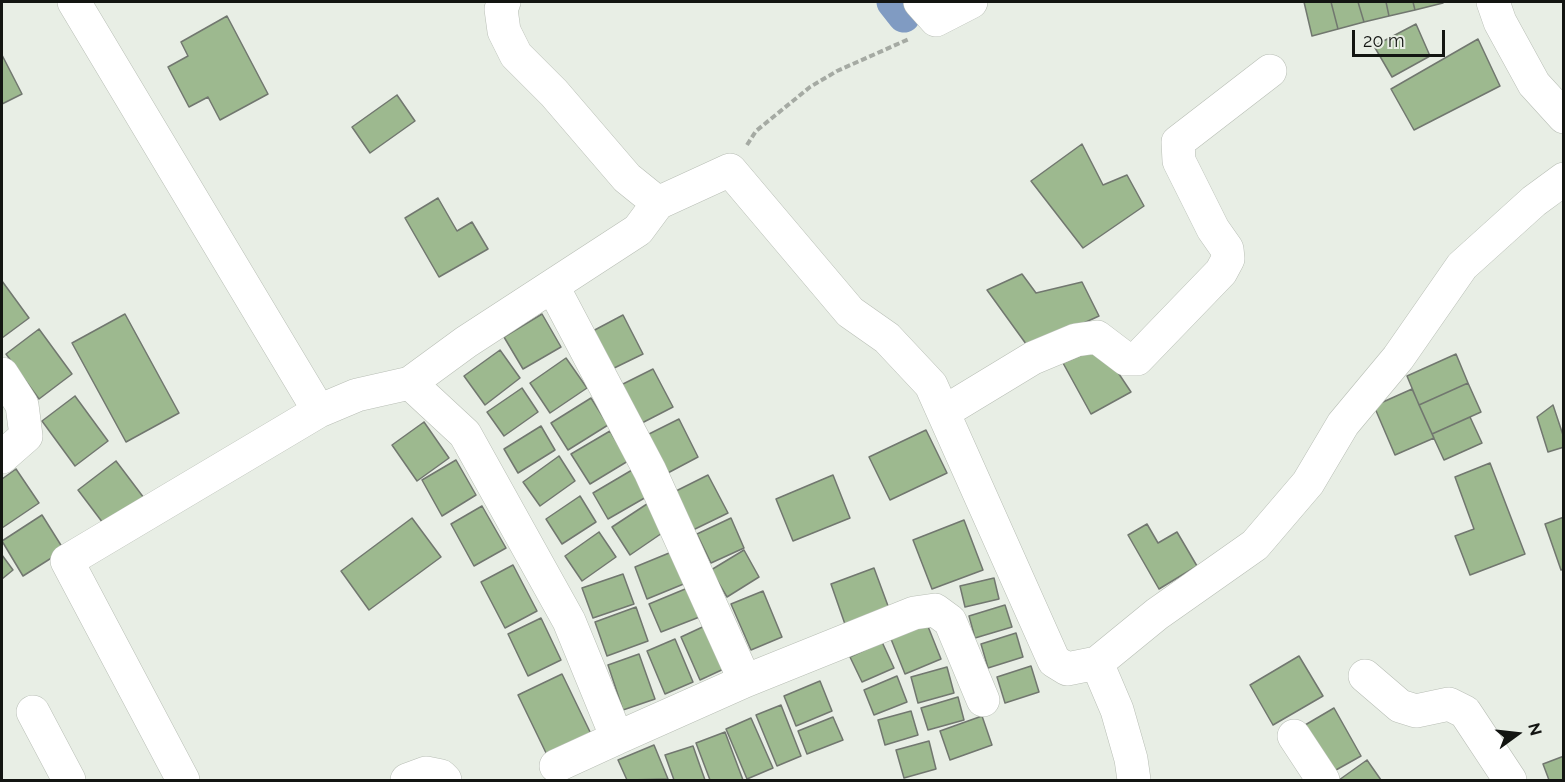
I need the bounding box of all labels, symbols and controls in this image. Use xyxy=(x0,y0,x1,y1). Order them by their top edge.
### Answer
scale bar xyxy=(1355,18,1448,56)
text: 20 m xyxy=(1363,30,1405,51)
north arrow xyxy=(1487,704,1547,764)
text: N xyxy=(1524,721,1546,738)

